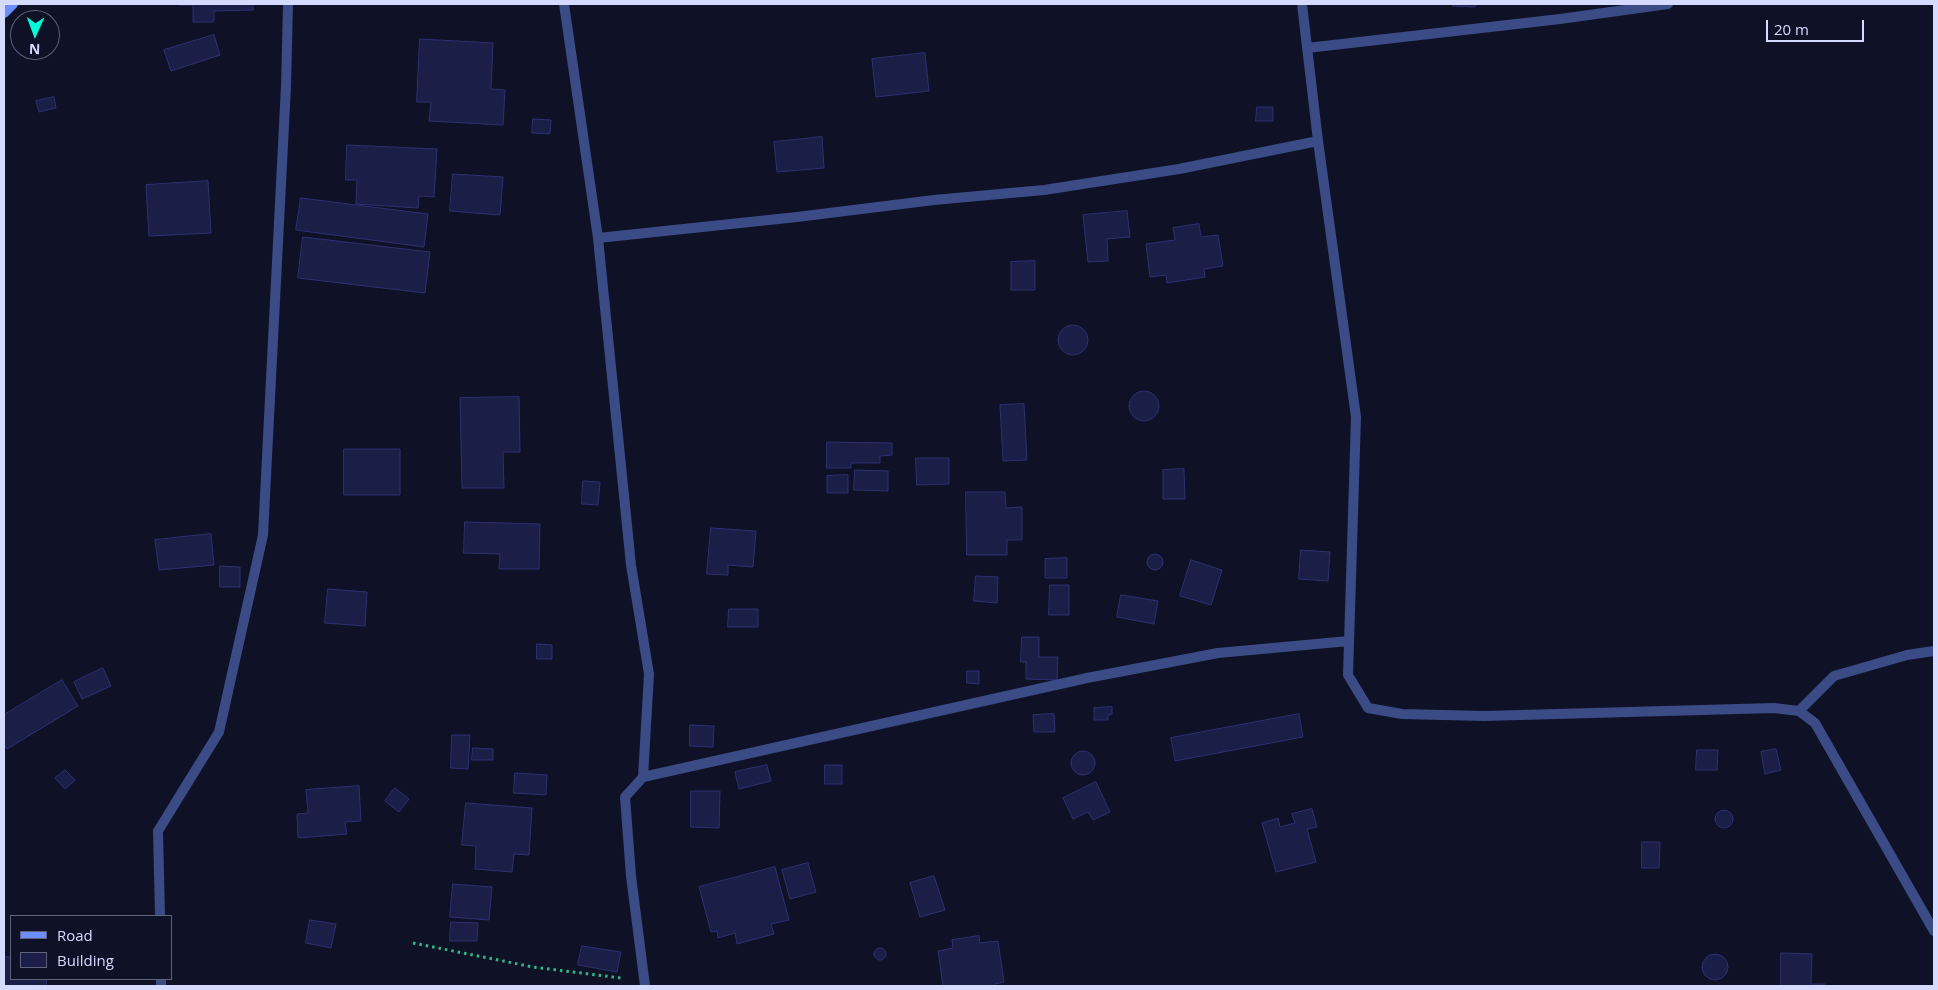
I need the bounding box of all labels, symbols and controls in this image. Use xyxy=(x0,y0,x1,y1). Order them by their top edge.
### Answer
north arrow xyxy=(10,10,60,60)
scale bar xyxy=(1768,10,1866,42)
text: 20 m xyxy=(1774,19,1809,39)
text: N xyxy=(28,40,41,59)
legend xyxy=(10,915,172,980)
text: Road xyxy=(57,925,93,945)
text: Building xyxy=(57,950,114,970)

